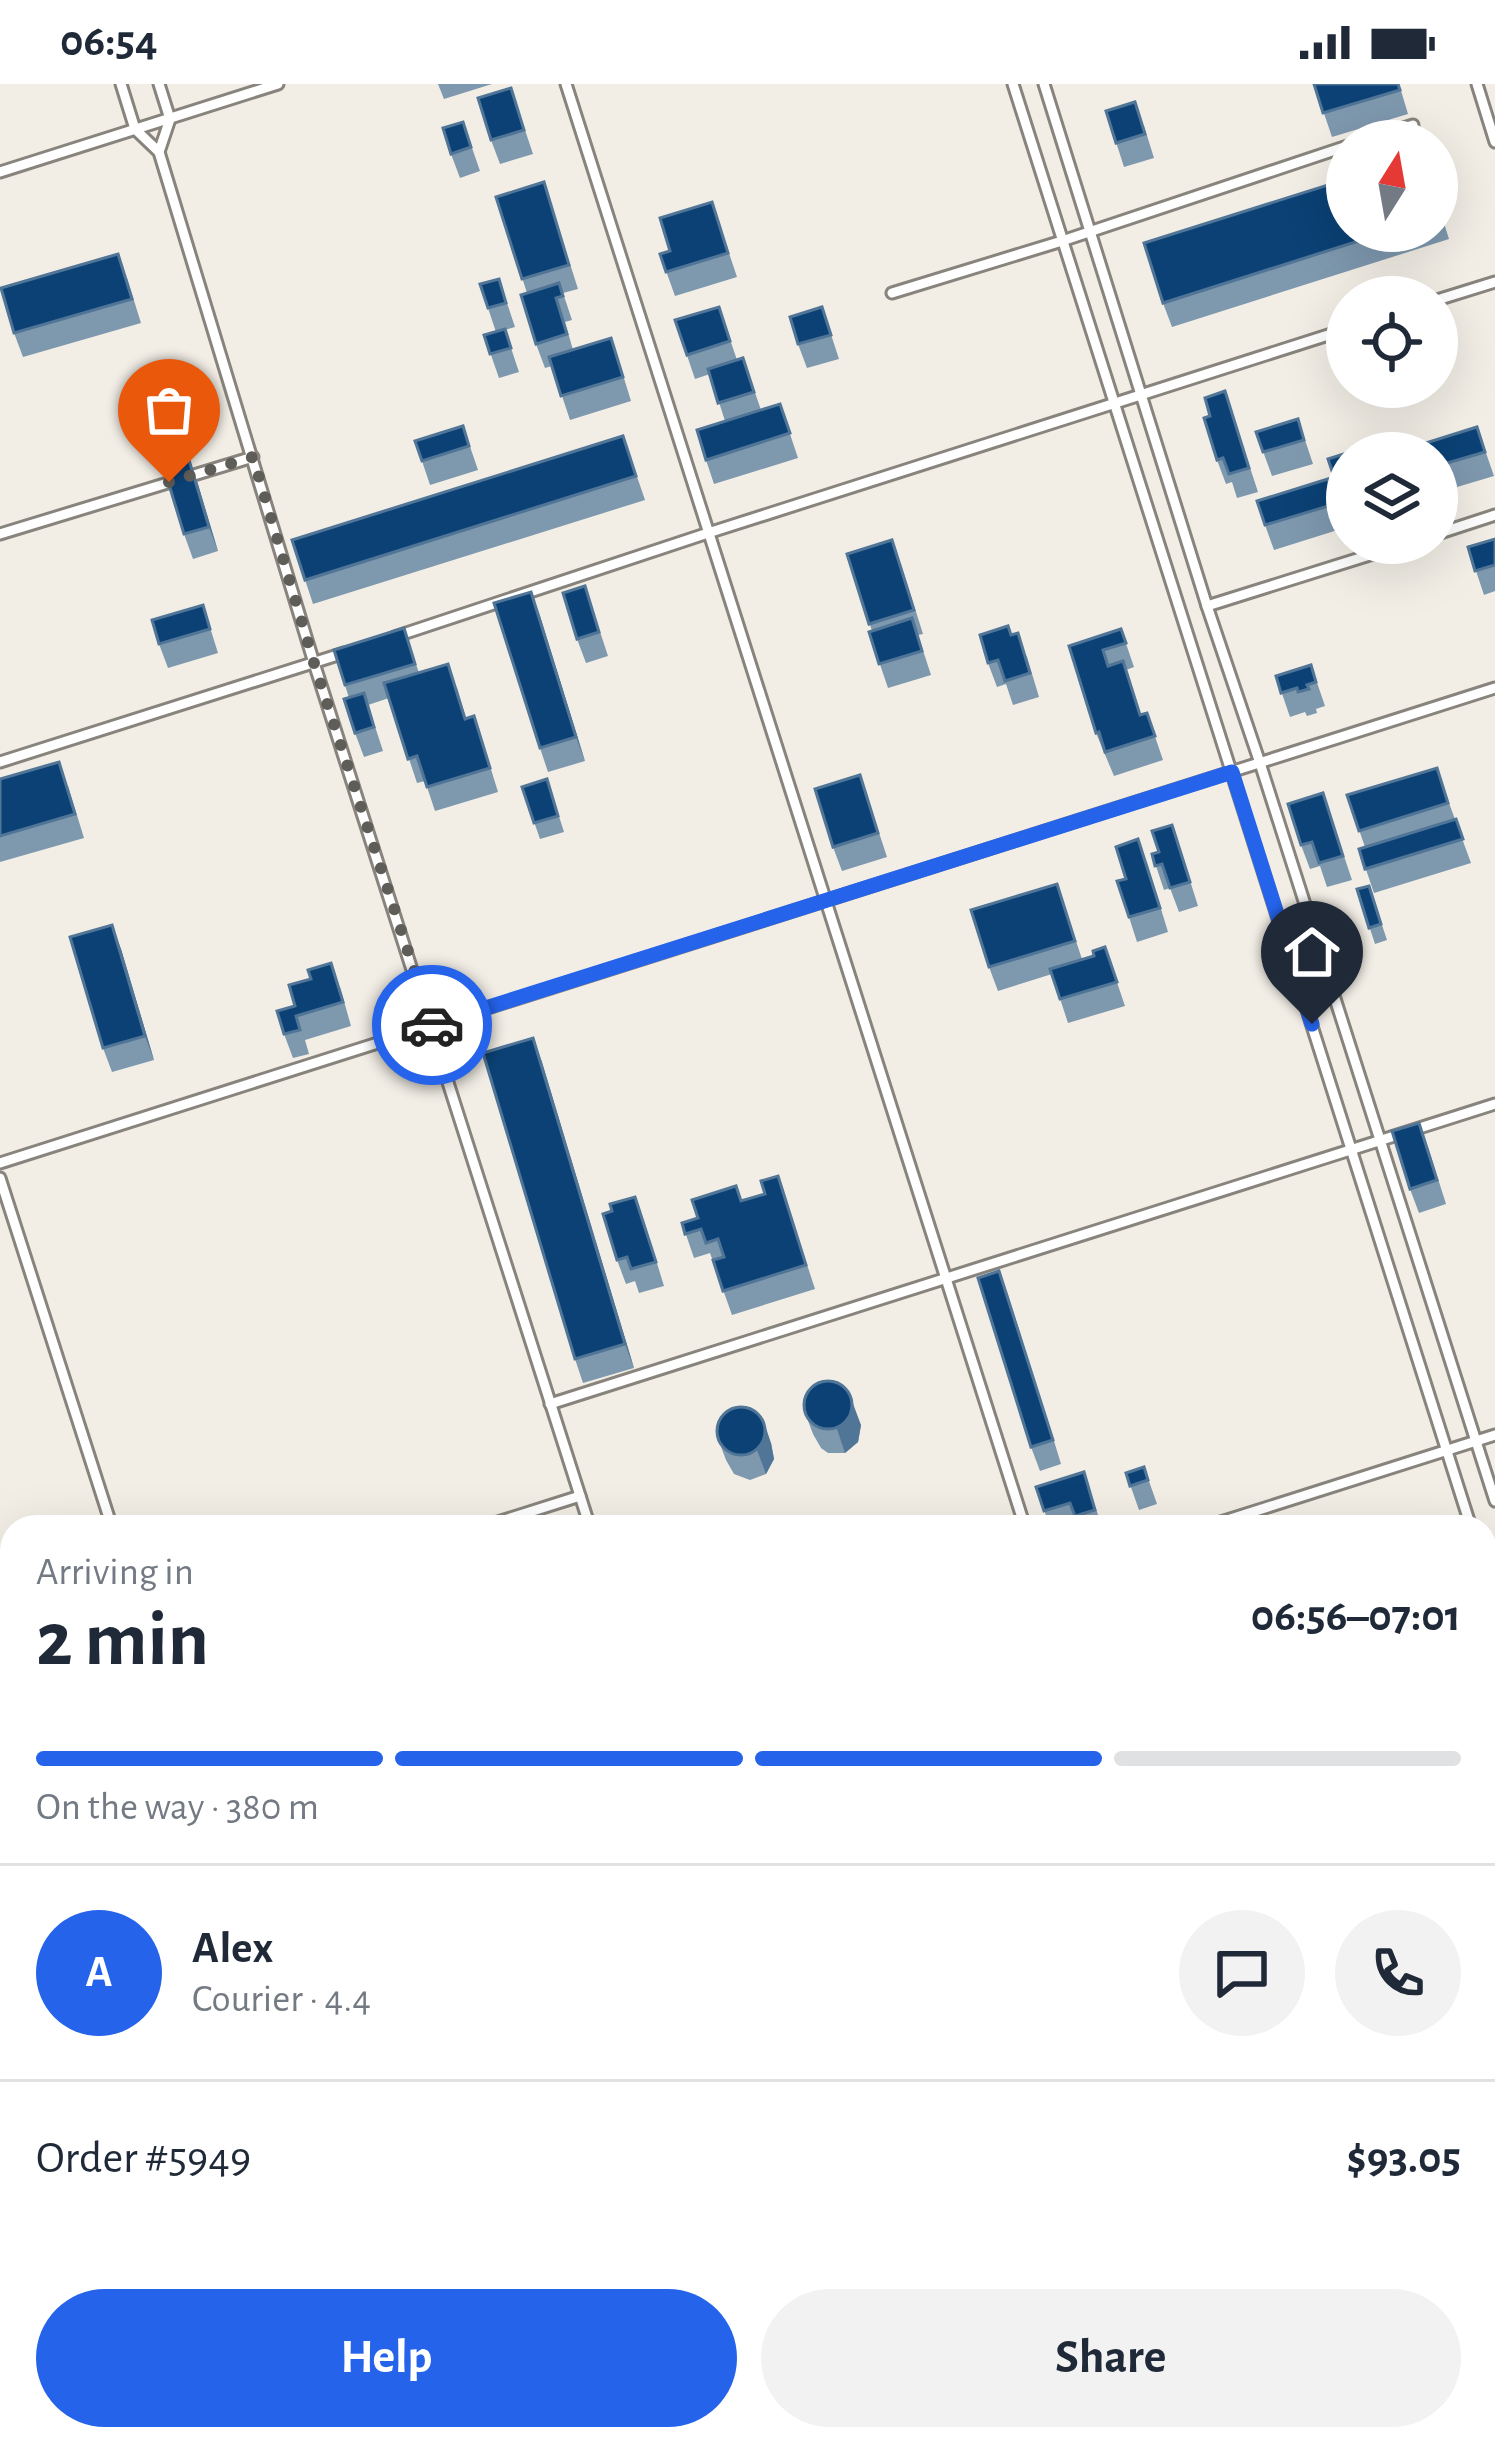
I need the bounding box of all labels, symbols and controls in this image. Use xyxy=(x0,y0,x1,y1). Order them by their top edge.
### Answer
text: 06:54 xyxy=(60,19,158,64)
north arrow xyxy=(1326,120,1458,252)
map controls xyxy=(1326,120,1458,564)
button: locate xyxy=(1326,276,1458,408)
pin xyxy=(118,359,220,482)
icon: bag xyxy=(136,377,202,443)
button: layers xyxy=(1326,432,1458,564)
pin xyxy=(1261,901,1363,1024)
icon: home xyxy=(1279,919,1345,985)
courier xyxy=(372,965,492,1085)
icon: car xyxy=(399,992,465,1058)
text: Arriving in xyxy=(36,1553,194,1592)
text: 06:56–07:01 xyxy=(1251,1594,1461,1639)
text: 2 min xyxy=(36,1602,209,1680)
text: On the way · 380 m xyxy=(36,1788,319,1827)
button: chat xyxy=(1179,1910,1305,2036)
button: phone xyxy=(1335,1910,1461,2036)
text: Alex xyxy=(192,1926,273,1971)
text: A xyxy=(85,1950,113,1995)
text: Courier · 4.4 xyxy=(192,1980,371,2019)
text: Order #5949 xyxy=(36,2136,251,2181)
text: $93.05 xyxy=(1346,2136,1461,2181)
button: Help xyxy=(36,2289,737,2427)
button: Share xyxy=(761,2289,1461,2427)

